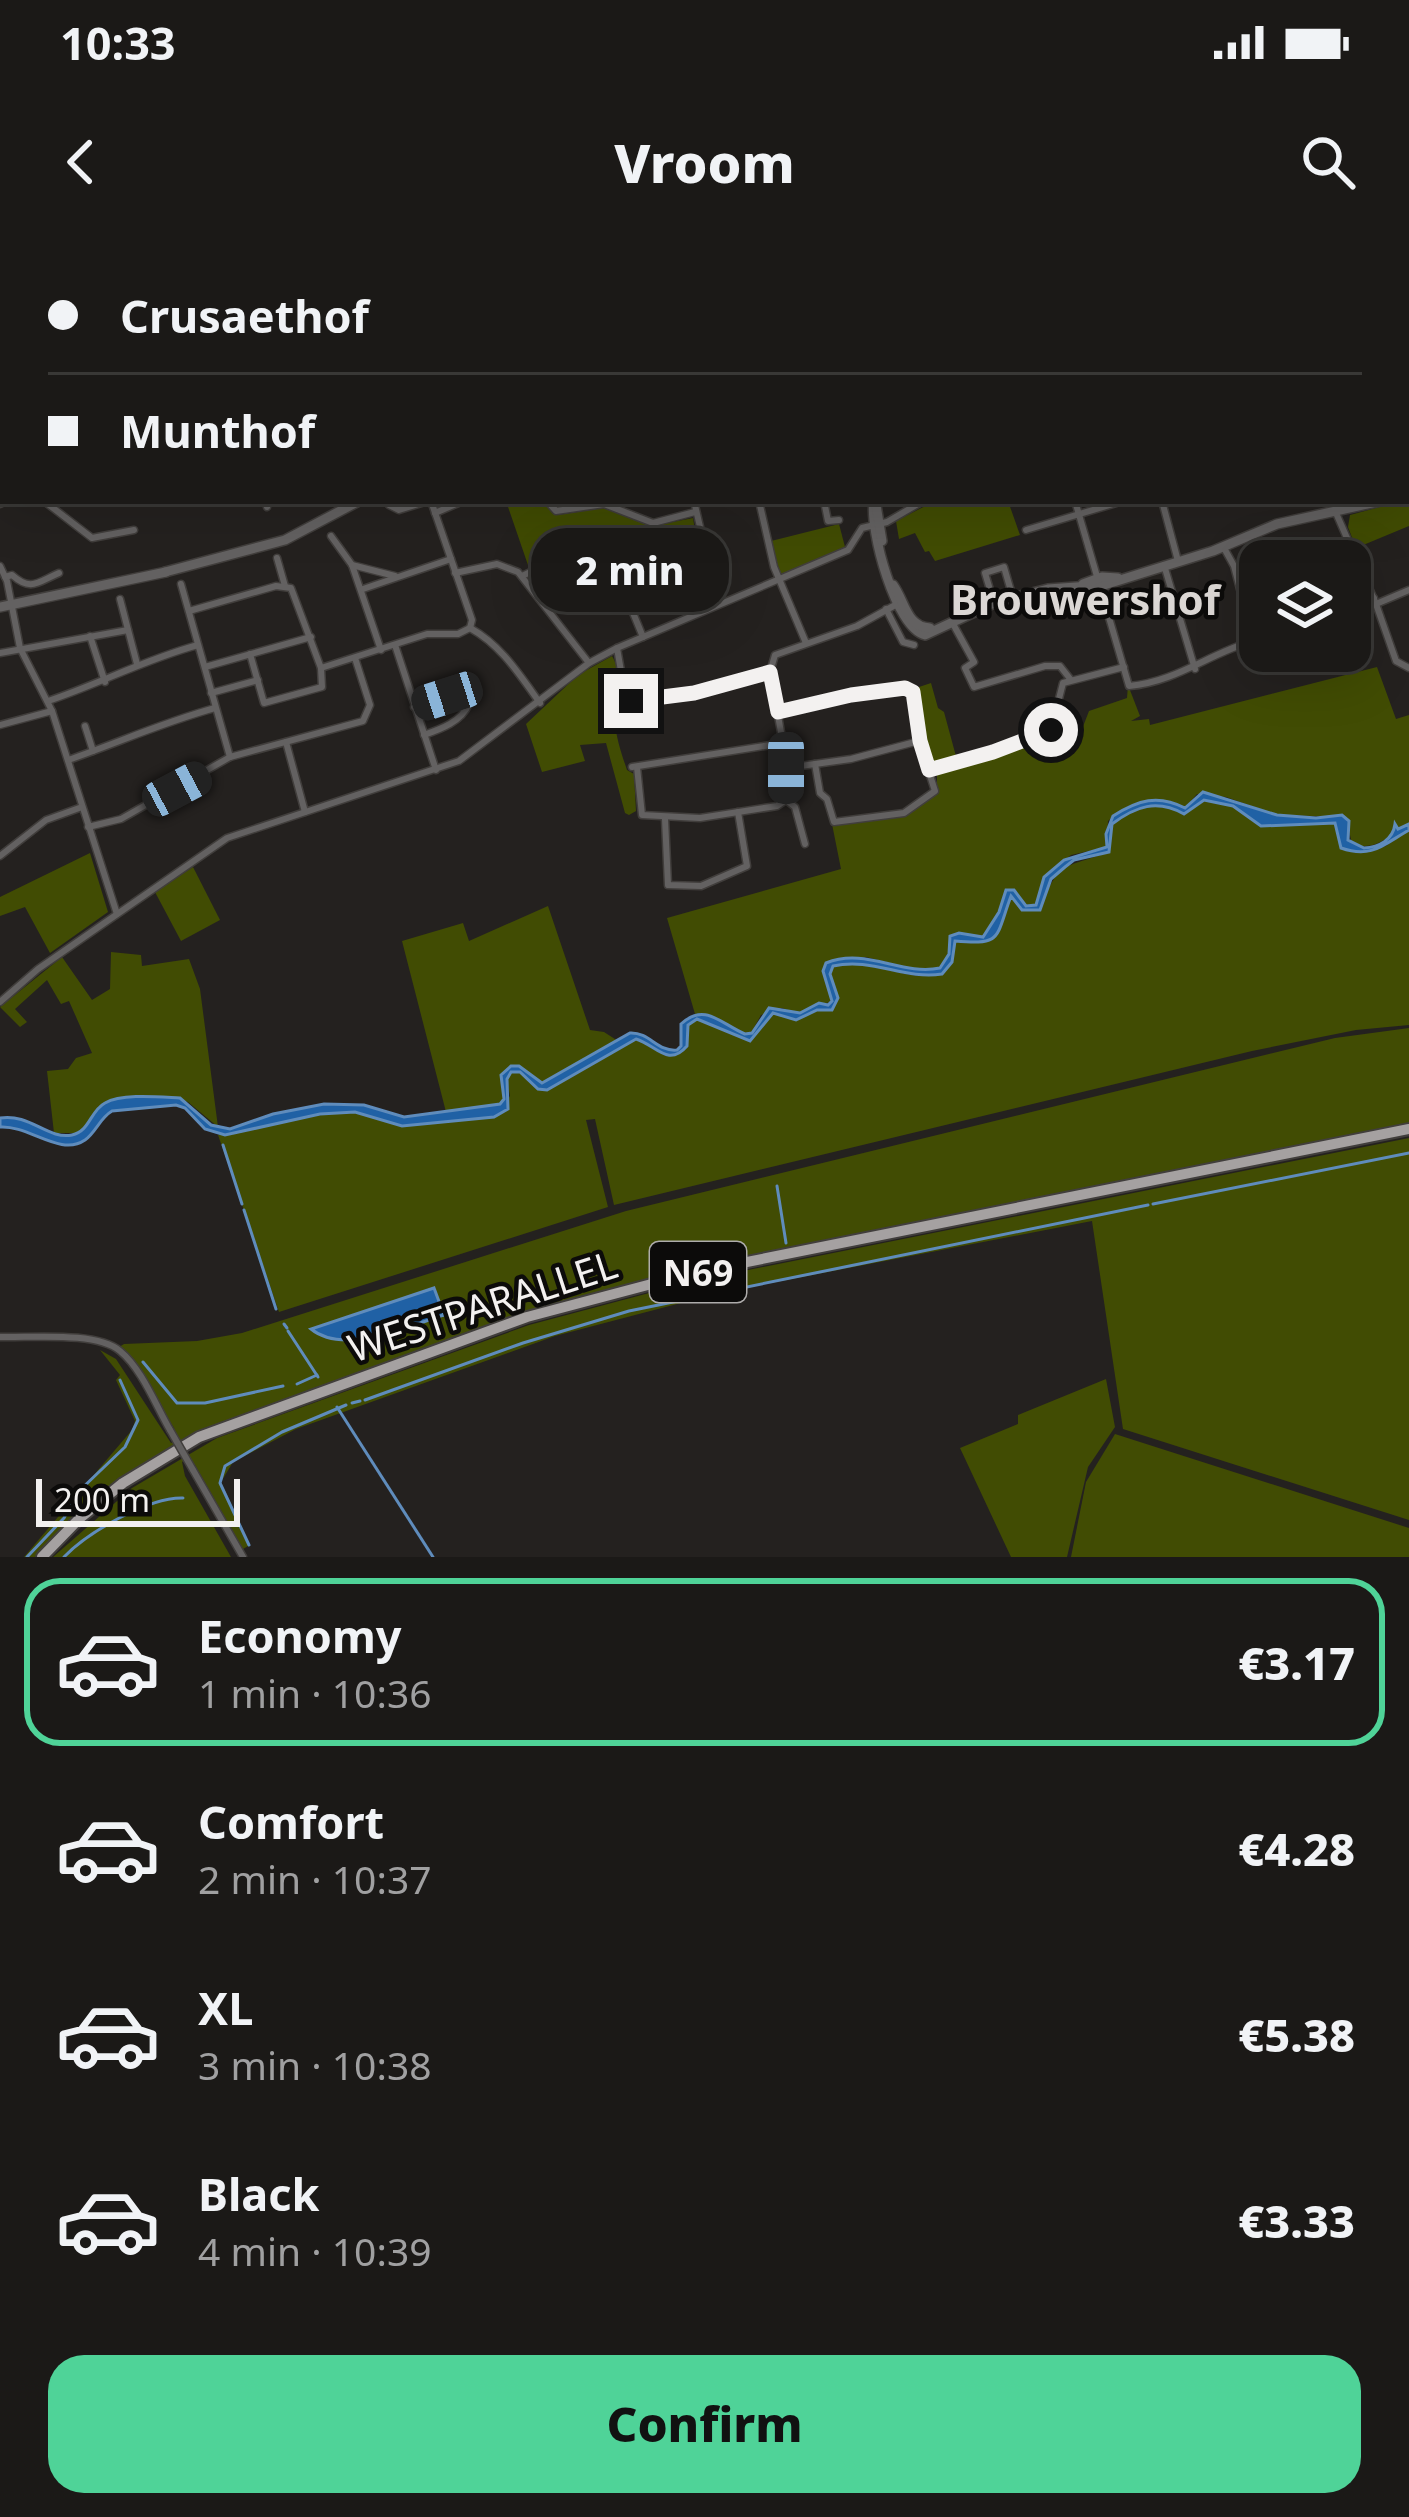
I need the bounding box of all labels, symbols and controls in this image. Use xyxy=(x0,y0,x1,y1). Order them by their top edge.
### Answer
text: 10:33 xyxy=(60,12,176,73)
text: Vroom xyxy=(614,125,795,199)
icon: back xyxy=(48,129,114,195)
icon: search xyxy=(1295,129,1361,195)
text: Crusaethof xyxy=(120,285,369,346)
text: Munthof xyxy=(120,400,315,461)
callout: 2 min xyxy=(532,527,730,611)
map controls xyxy=(1239,540,1371,672)
button: layers xyxy=(1239,540,1371,672)
text: 2 min xyxy=(576,543,684,596)
district label: Brouwershof xyxy=(950,570,1223,627)
car xyxy=(407,668,487,724)
route end xyxy=(604,674,658,728)
route start xyxy=(1024,703,1078,757)
car xyxy=(768,732,804,804)
car xyxy=(137,756,217,822)
street label: WESTPARALLEL xyxy=(341,1237,623,1373)
road number: N69 xyxy=(650,1242,746,1302)
scale bar xyxy=(36,1473,240,1526)
text: 200 m xyxy=(54,1477,150,1522)
text: Economy xyxy=(198,1605,402,1666)
icon: car xyxy=(54,1608,162,1716)
text: €3.17 xyxy=(1238,1632,1355,1693)
text: 1 min · 10:36 xyxy=(198,1666,432,1719)
text: Comfort xyxy=(198,1791,384,1852)
icon: car xyxy=(54,1794,162,1902)
text: €4.28 xyxy=(1238,1818,1355,1879)
text: 2 min · 10:37 xyxy=(198,1852,432,1905)
text: XL xyxy=(198,1977,253,2038)
icon: car xyxy=(54,1980,162,2088)
text: €5.38 xyxy=(1238,2004,1355,2065)
text: 3 min · 10:38 xyxy=(198,2038,432,2091)
text: Black xyxy=(198,2163,319,2224)
icon: car xyxy=(54,2166,162,2274)
text: €3.33 xyxy=(1238,2190,1355,2251)
text: 4 min · 10:39 xyxy=(198,2224,432,2277)
button: Confirm xyxy=(48,2355,1361,2493)

